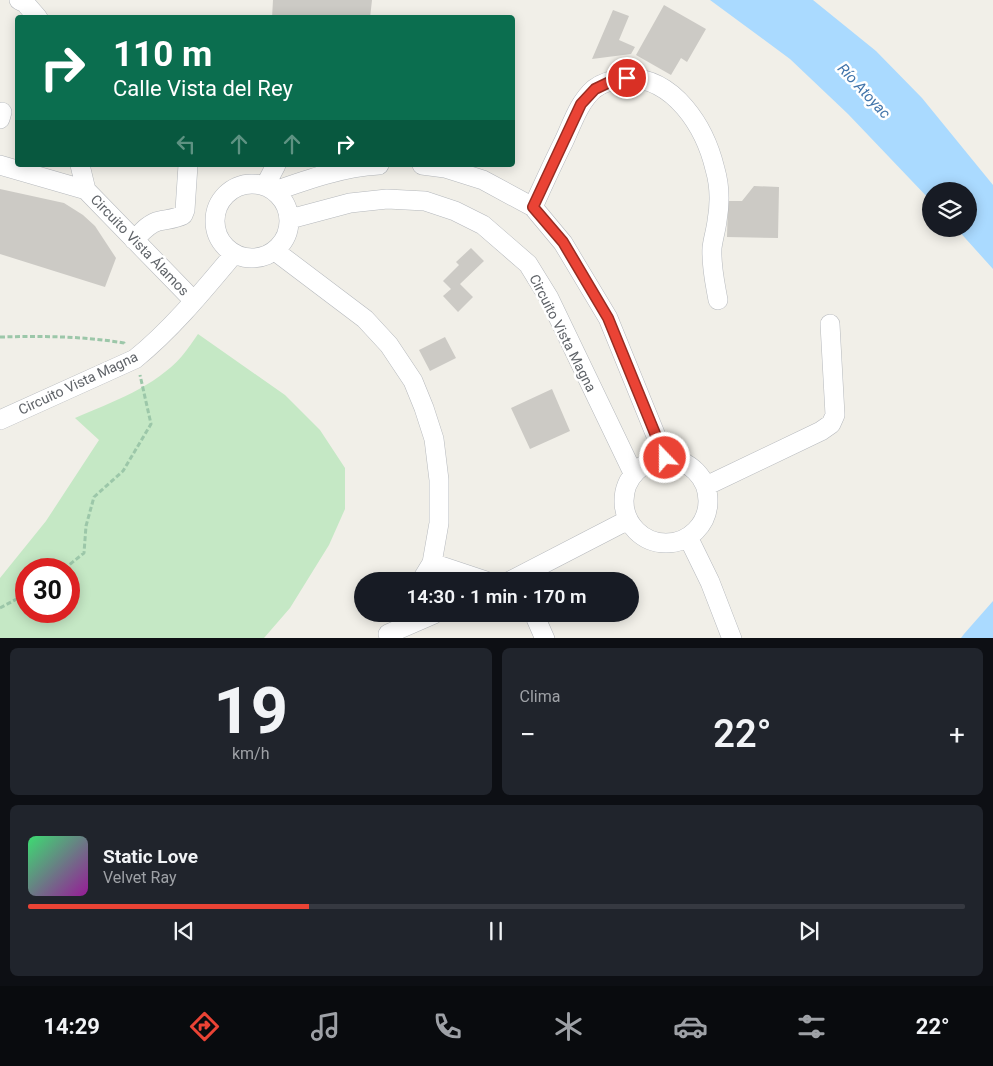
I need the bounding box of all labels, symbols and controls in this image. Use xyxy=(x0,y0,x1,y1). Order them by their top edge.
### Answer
text: 110 m xyxy=(113,34,212,75)
icon: right xyxy=(30,35,95,100)
pin xyxy=(606,57,648,99)
water label: Río Atoyac xyxy=(834,60,894,123)
icon: arrive xyxy=(613,64,641,92)
text: Calle Vista del Rey xyxy=(113,76,293,101)
icon: left xyxy=(172,130,200,158)
icon: ahead xyxy=(225,130,253,158)
icon: ahead xyxy=(278,130,306,158)
icon: right xyxy=(331,130,359,158)
map controls xyxy=(922,182,977,237)
button: layers xyxy=(922,182,977,237)
street label: Circuito Vista Álamos xyxy=(88,190,193,299)
street label: Circuito Vista Magna xyxy=(526,272,600,394)
street label: Circuito Vista Magna xyxy=(16,348,140,418)
position arrow xyxy=(638,431,690,483)
speed limit sign: 30 xyxy=(15,558,80,623)
text: 14:30 · 1 min · 170 m xyxy=(406,585,587,608)
text: 19 xyxy=(213,673,288,749)
text: Clima xyxy=(520,687,560,706)
text: 22° xyxy=(713,712,771,756)
text: − xyxy=(520,718,536,751)
text: + xyxy=(949,718,965,751)
text: km/h xyxy=(232,744,270,763)
text: Static Love xyxy=(103,845,198,868)
text: Velvet Ray xyxy=(103,868,177,887)
icon: previous xyxy=(170,917,198,945)
icon: pause xyxy=(482,917,510,945)
icon: next xyxy=(795,917,823,945)
icon: directions xyxy=(187,1009,222,1044)
icon: music xyxy=(308,1009,343,1044)
icon: phone xyxy=(430,1009,465,1044)
icon: climate xyxy=(551,1009,586,1044)
icon: car xyxy=(673,1009,708,1044)
icon: filters xyxy=(794,1009,829,1044)
text: 14:29 xyxy=(43,1014,100,1039)
text: 22° xyxy=(916,1014,950,1039)

